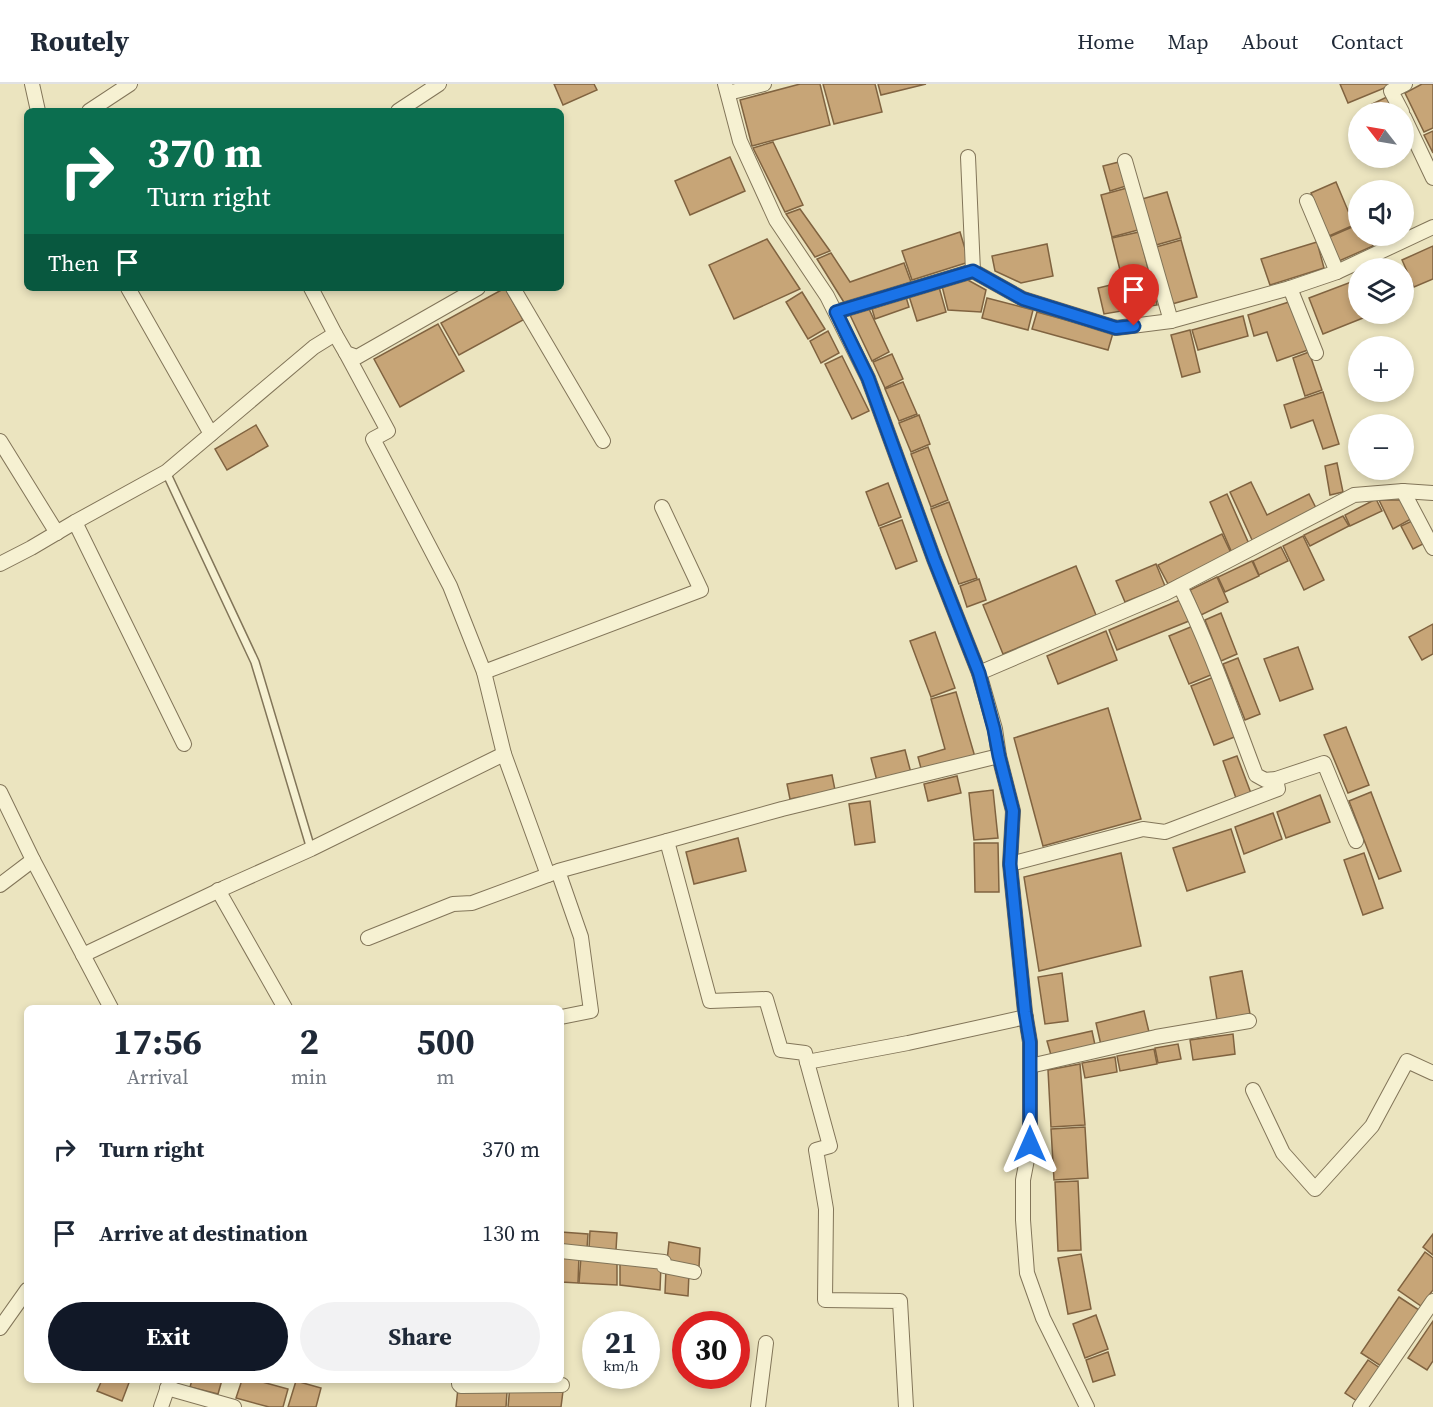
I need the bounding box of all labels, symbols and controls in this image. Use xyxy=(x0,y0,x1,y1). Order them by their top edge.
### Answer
text: Routely xyxy=(30,22,129,60)
text: Home xyxy=(1077,27,1135,56)
text: Map xyxy=(1168,27,1209,56)
text: About xyxy=(1242,27,1298,56)
text: Contact xyxy=(1331,27,1403,56)
north arrow xyxy=(1348,102,1414,168)
map controls xyxy=(1348,102,1414,480)
text: 370 m xyxy=(147,123,262,181)
icon: right xyxy=(48,132,126,210)
text: Turn right xyxy=(147,178,271,215)
button: sound xyxy=(1348,180,1414,246)
icon: arrive xyxy=(111,246,144,279)
text: Then xyxy=(48,248,99,278)
button: layers xyxy=(1348,258,1414,324)
pin xyxy=(1108,264,1159,326)
icon: arrive xyxy=(1117,273,1150,306)
button: + xyxy=(1348,336,1414,402)
button: − xyxy=(1348,414,1414,480)
text: 17:56 xyxy=(113,1017,202,1066)
text: 2 xyxy=(299,1017,319,1066)
text: 500 xyxy=(416,1017,475,1066)
text: Arrival xyxy=(127,1063,188,1091)
text: min xyxy=(291,1063,327,1091)
text: m xyxy=(437,1063,455,1091)
position arrow xyxy=(998,1112,1062,1176)
icon: right xyxy=(48,1133,81,1166)
text: Turn right xyxy=(99,1134,204,1164)
text: 370 m xyxy=(482,1134,540,1164)
icon: arrive xyxy=(48,1217,81,1250)
text: Arrive at destination xyxy=(99,1218,308,1248)
text: 130 m xyxy=(482,1218,540,1248)
button: Exit xyxy=(48,1302,288,1371)
button: Share xyxy=(300,1302,540,1371)
speed limit sign: 30 xyxy=(672,1311,750,1389)
text: 21 xyxy=(605,1322,637,1363)
text: km/h xyxy=(603,1355,639,1376)

